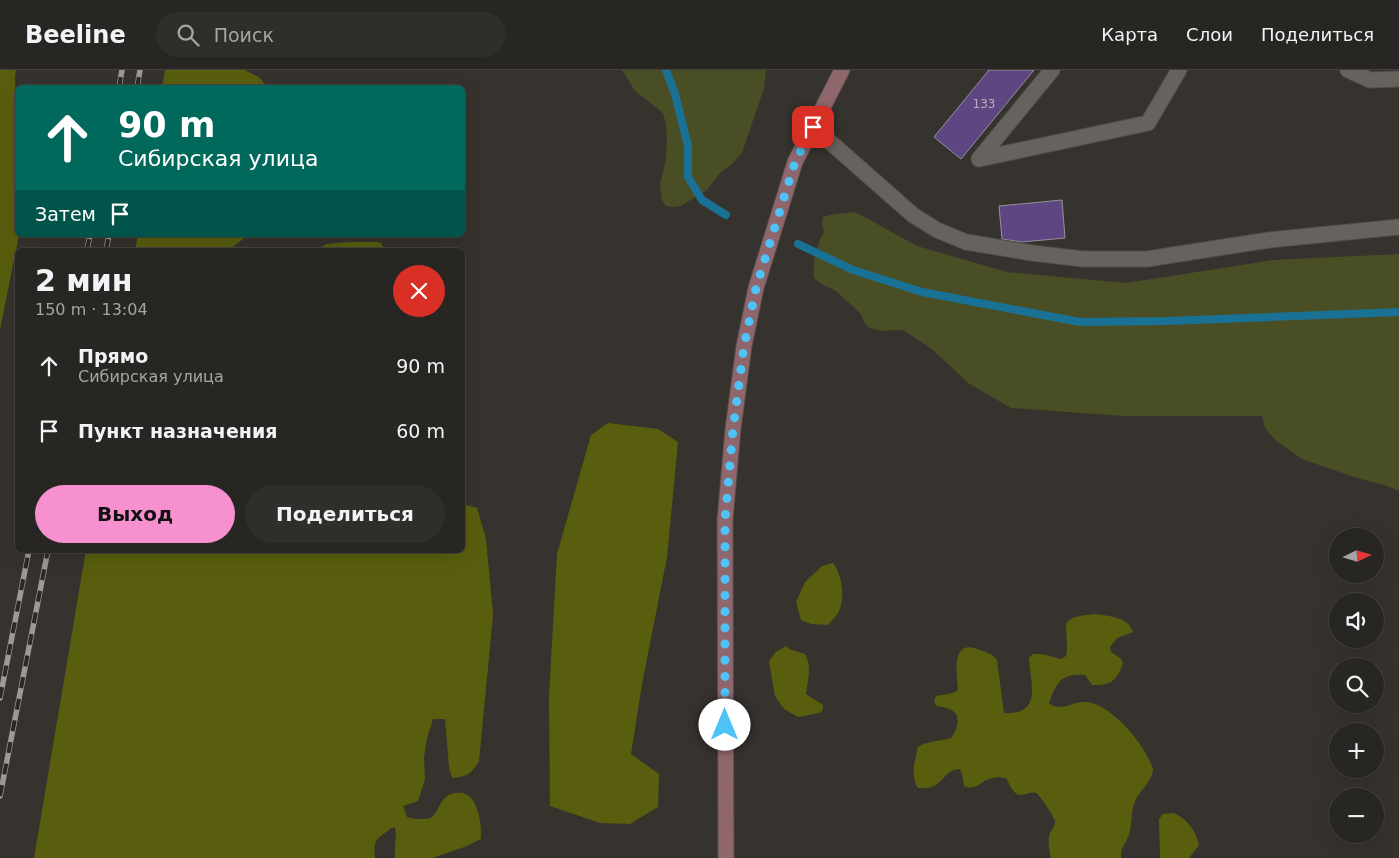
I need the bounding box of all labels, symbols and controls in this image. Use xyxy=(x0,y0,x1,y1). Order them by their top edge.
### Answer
search box xyxy=(156,12,506,57)
text: Beeline xyxy=(25,21,126,49)
icon: search xyxy=(174,21,202,49)
text: Поиск xyxy=(214,24,274,46)
text: Карта xyxy=(1101,24,1158,45)
text: Слои xyxy=(1186,24,1233,45)
text: Поделиться xyxy=(1261,24,1374,45)
house number: 133 xyxy=(973,97,995,111)
icon: ahead xyxy=(35,105,100,170)
text: 90 m xyxy=(118,105,215,145)
pin xyxy=(792,106,834,148)
icon: arrive xyxy=(799,113,827,141)
text: Сибирская улица xyxy=(118,146,318,171)
icon: arrive xyxy=(106,200,134,228)
text: Затем xyxy=(35,203,96,225)
text: 2 мин xyxy=(35,263,133,298)
button: close xyxy=(393,265,445,317)
text: 150 m · 13:04 xyxy=(35,300,148,319)
text: Прямо xyxy=(78,345,148,367)
icon: ahead xyxy=(35,352,63,380)
text: 90 m xyxy=(396,355,445,377)
text: Сибирская улица xyxy=(78,367,224,386)
icon: arrive xyxy=(35,417,63,445)
text: Пункт назначения xyxy=(78,420,277,442)
text: 60 m xyxy=(396,420,445,442)
button: Выход xyxy=(35,485,235,543)
button: Поделиться xyxy=(245,485,445,543)
north arrow xyxy=(1329,528,1384,582)
map controls xyxy=(1329,528,1384,843)
button: sound xyxy=(1329,593,1384,648)
button: search xyxy=(1329,658,1384,713)
position arrow xyxy=(698,698,750,750)
button: + xyxy=(1329,723,1384,778)
button: − xyxy=(1329,788,1384,843)

